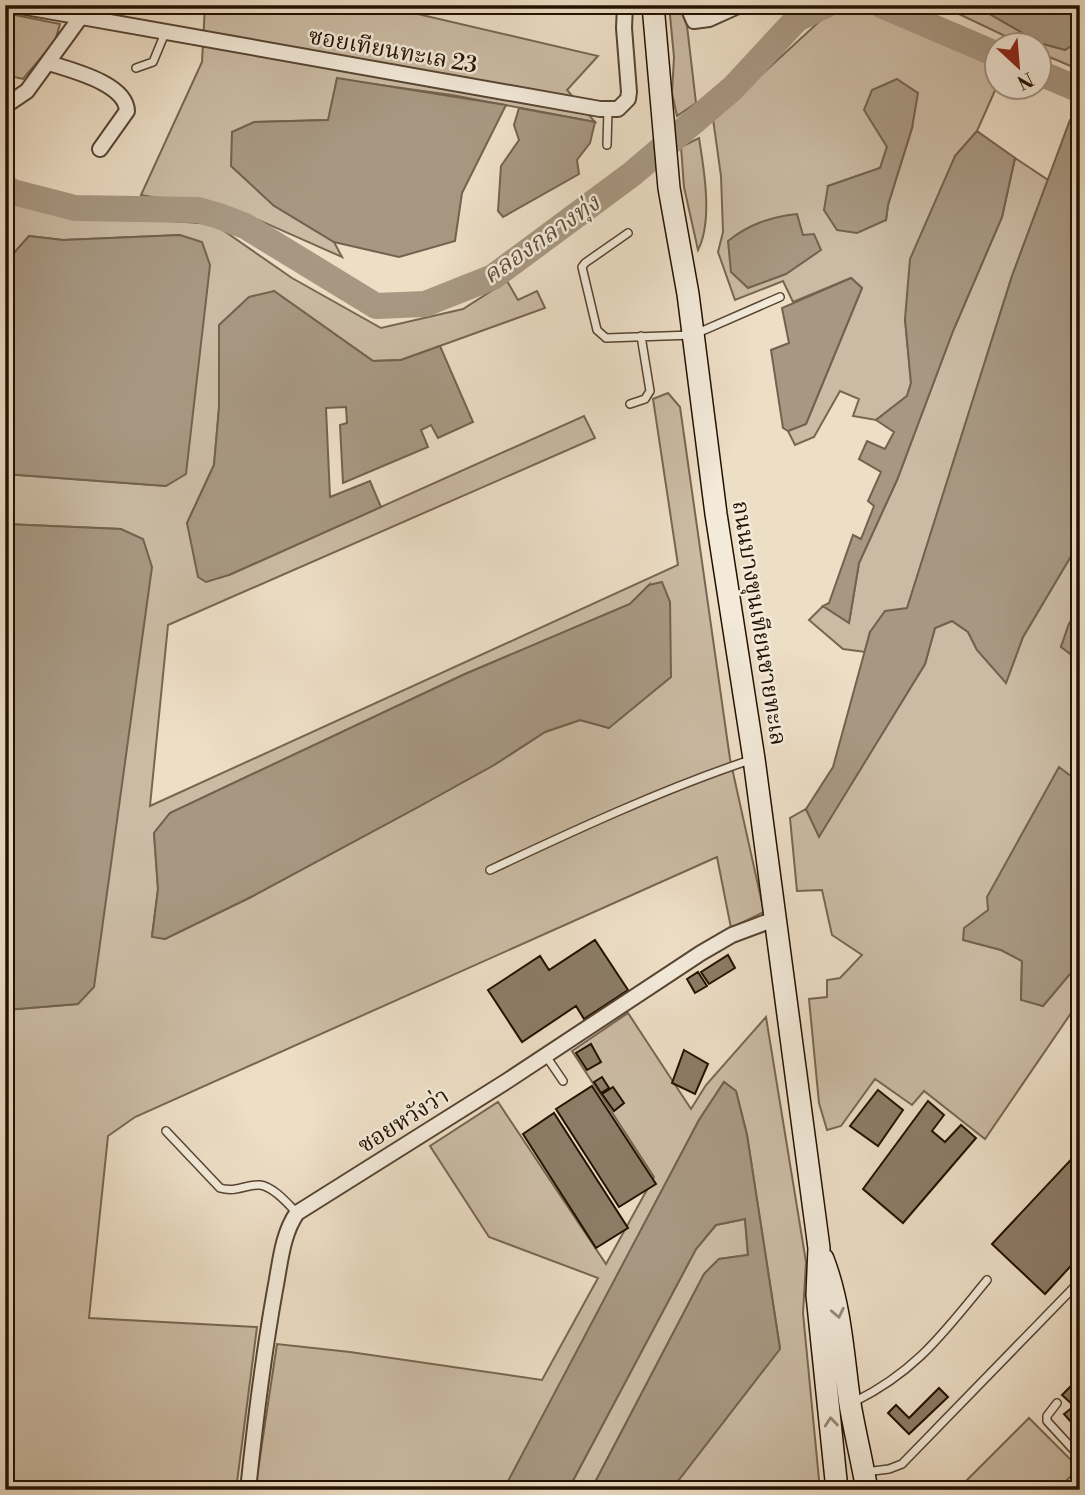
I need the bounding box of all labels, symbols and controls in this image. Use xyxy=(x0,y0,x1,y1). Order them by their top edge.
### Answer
street label: ซอยเทียนทะเล 23 xyxy=(306,22,479,80)
north arrow xyxy=(984,32,1054,102)
text: N xyxy=(1013,66,1037,94)
water label: คลองกลางทุ่ง xyxy=(477,188,607,291)
street label: ถนนบางขุนเทียนชายทะเล xyxy=(726,499,792,748)
street label: ซอยหวังว่า xyxy=(353,1082,454,1160)
one-way arrow xyxy=(829,1307,844,1319)
one-way arrow xyxy=(824,1416,839,1427)

